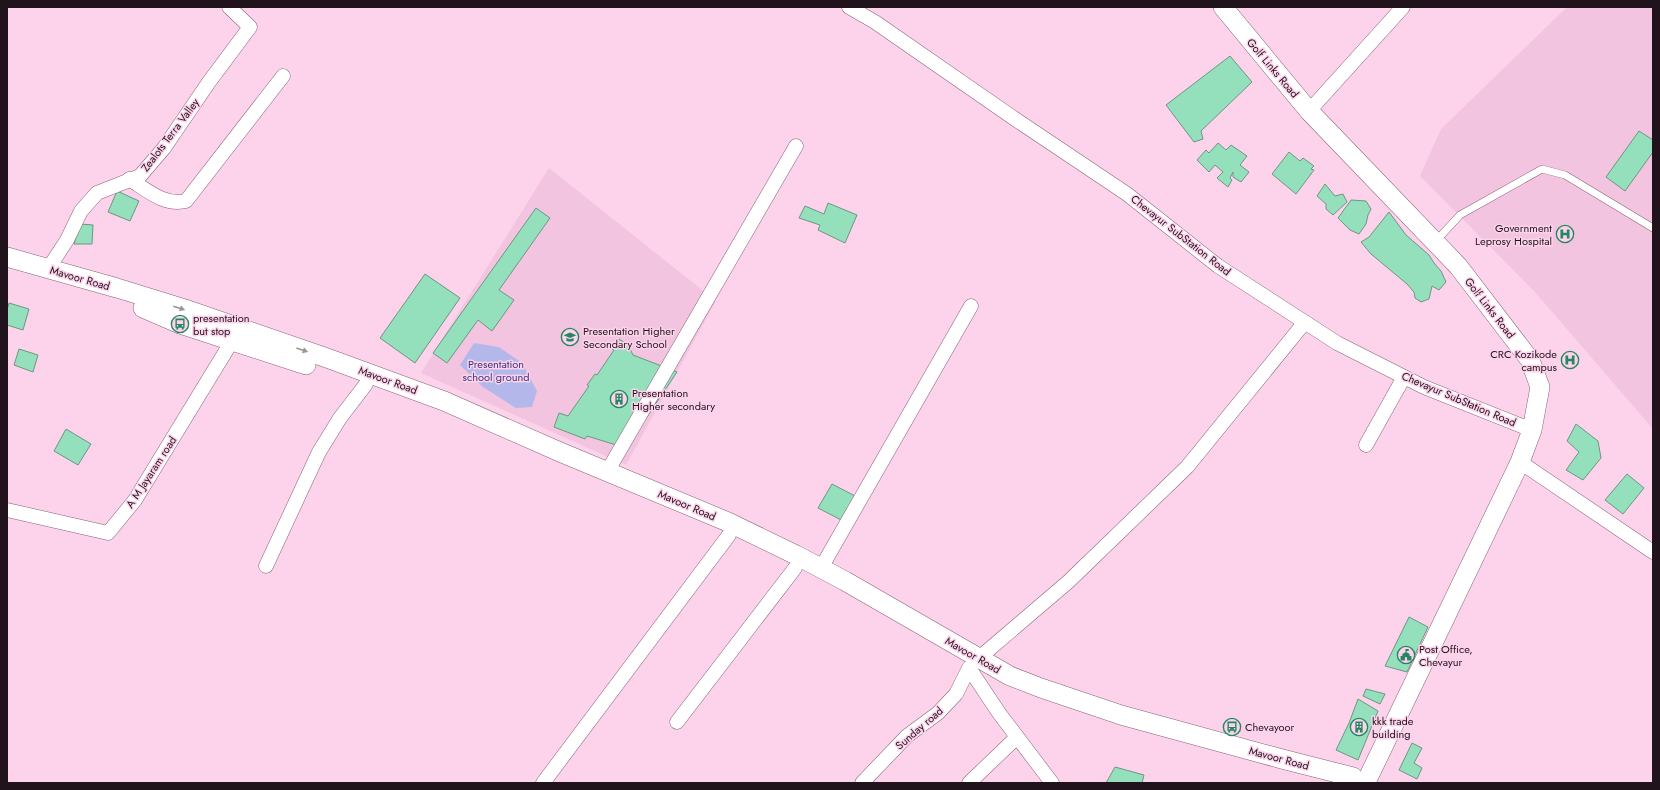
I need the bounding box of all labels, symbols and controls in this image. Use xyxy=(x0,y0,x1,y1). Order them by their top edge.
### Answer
street label: Golf Links Road xyxy=(1243,35,1303,101)
street label: Zealots Terra Valley xyxy=(137,95,203,175)
street label: Chevayur SubStation Road xyxy=(1128,191,1234,279)
place label: Government Leprosy Hospital xyxy=(1475,220,1552,249)
hospital icon: Government Leprosy Hospital xyxy=(1555,224,1575,244)
street label: Mavoor Road xyxy=(48,262,112,294)
street label: Golf Links Road xyxy=(1461,274,1519,342)
one-way arrow xyxy=(173,305,185,311)
place label: presentation but stop xyxy=(193,310,250,339)
bus stop icon: presentation but stop xyxy=(170,314,190,334)
place label: Presentation Higher Secondary School xyxy=(583,323,675,352)
school or university icon: Presentation Higher Secondary School xyxy=(560,327,580,347)
place label: CRC Kozikode campus xyxy=(1490,346,1558,375)
one-way arrow xyxy=(296,347,308,353)
hospital icon: CRC Kozikode campus xyxy=(1560,350,1580,370)
park label: Presentation school ground xyxy=(462,356,530,385)
street label: Mavoor Road xyxy=(356,362,420,398)
street label: Chevayur SubStation Road xyxy=(1399,368,1519,430)
place label: Presentation Higher secondary xyxy=(632,385,715,414)
building icon: Presentation Higher secondary xyxy=(609,389,629,409)
street label: A M Jayaram road xyxy=(122,433,180,511)
street label: Mavoor Road xyxy=(656,486,718,524)
street label: Mavoor Road xyxy=(942,633,1004,677)
place label: Post Office, Chevayur xyxy=(1419,641,1473,670)
public building icon: Post Office, Chevayur xyxy=(1396,645,1416,665)
street label: Sunday road xyxy=(892,703,946,753)
place label: kkk trade building xyxy=(1372,713,1414,742)
bus stop icon: Chevayoor xyxy=(1222,717,1242,737)
building icon: kkk trade building xyxy=(1349,717,1369,737)
place label: Chevayoor xyxy=(1245,719,1295,735)
street label: Mavoor Road xyxy=(1247,742,1311,774)

